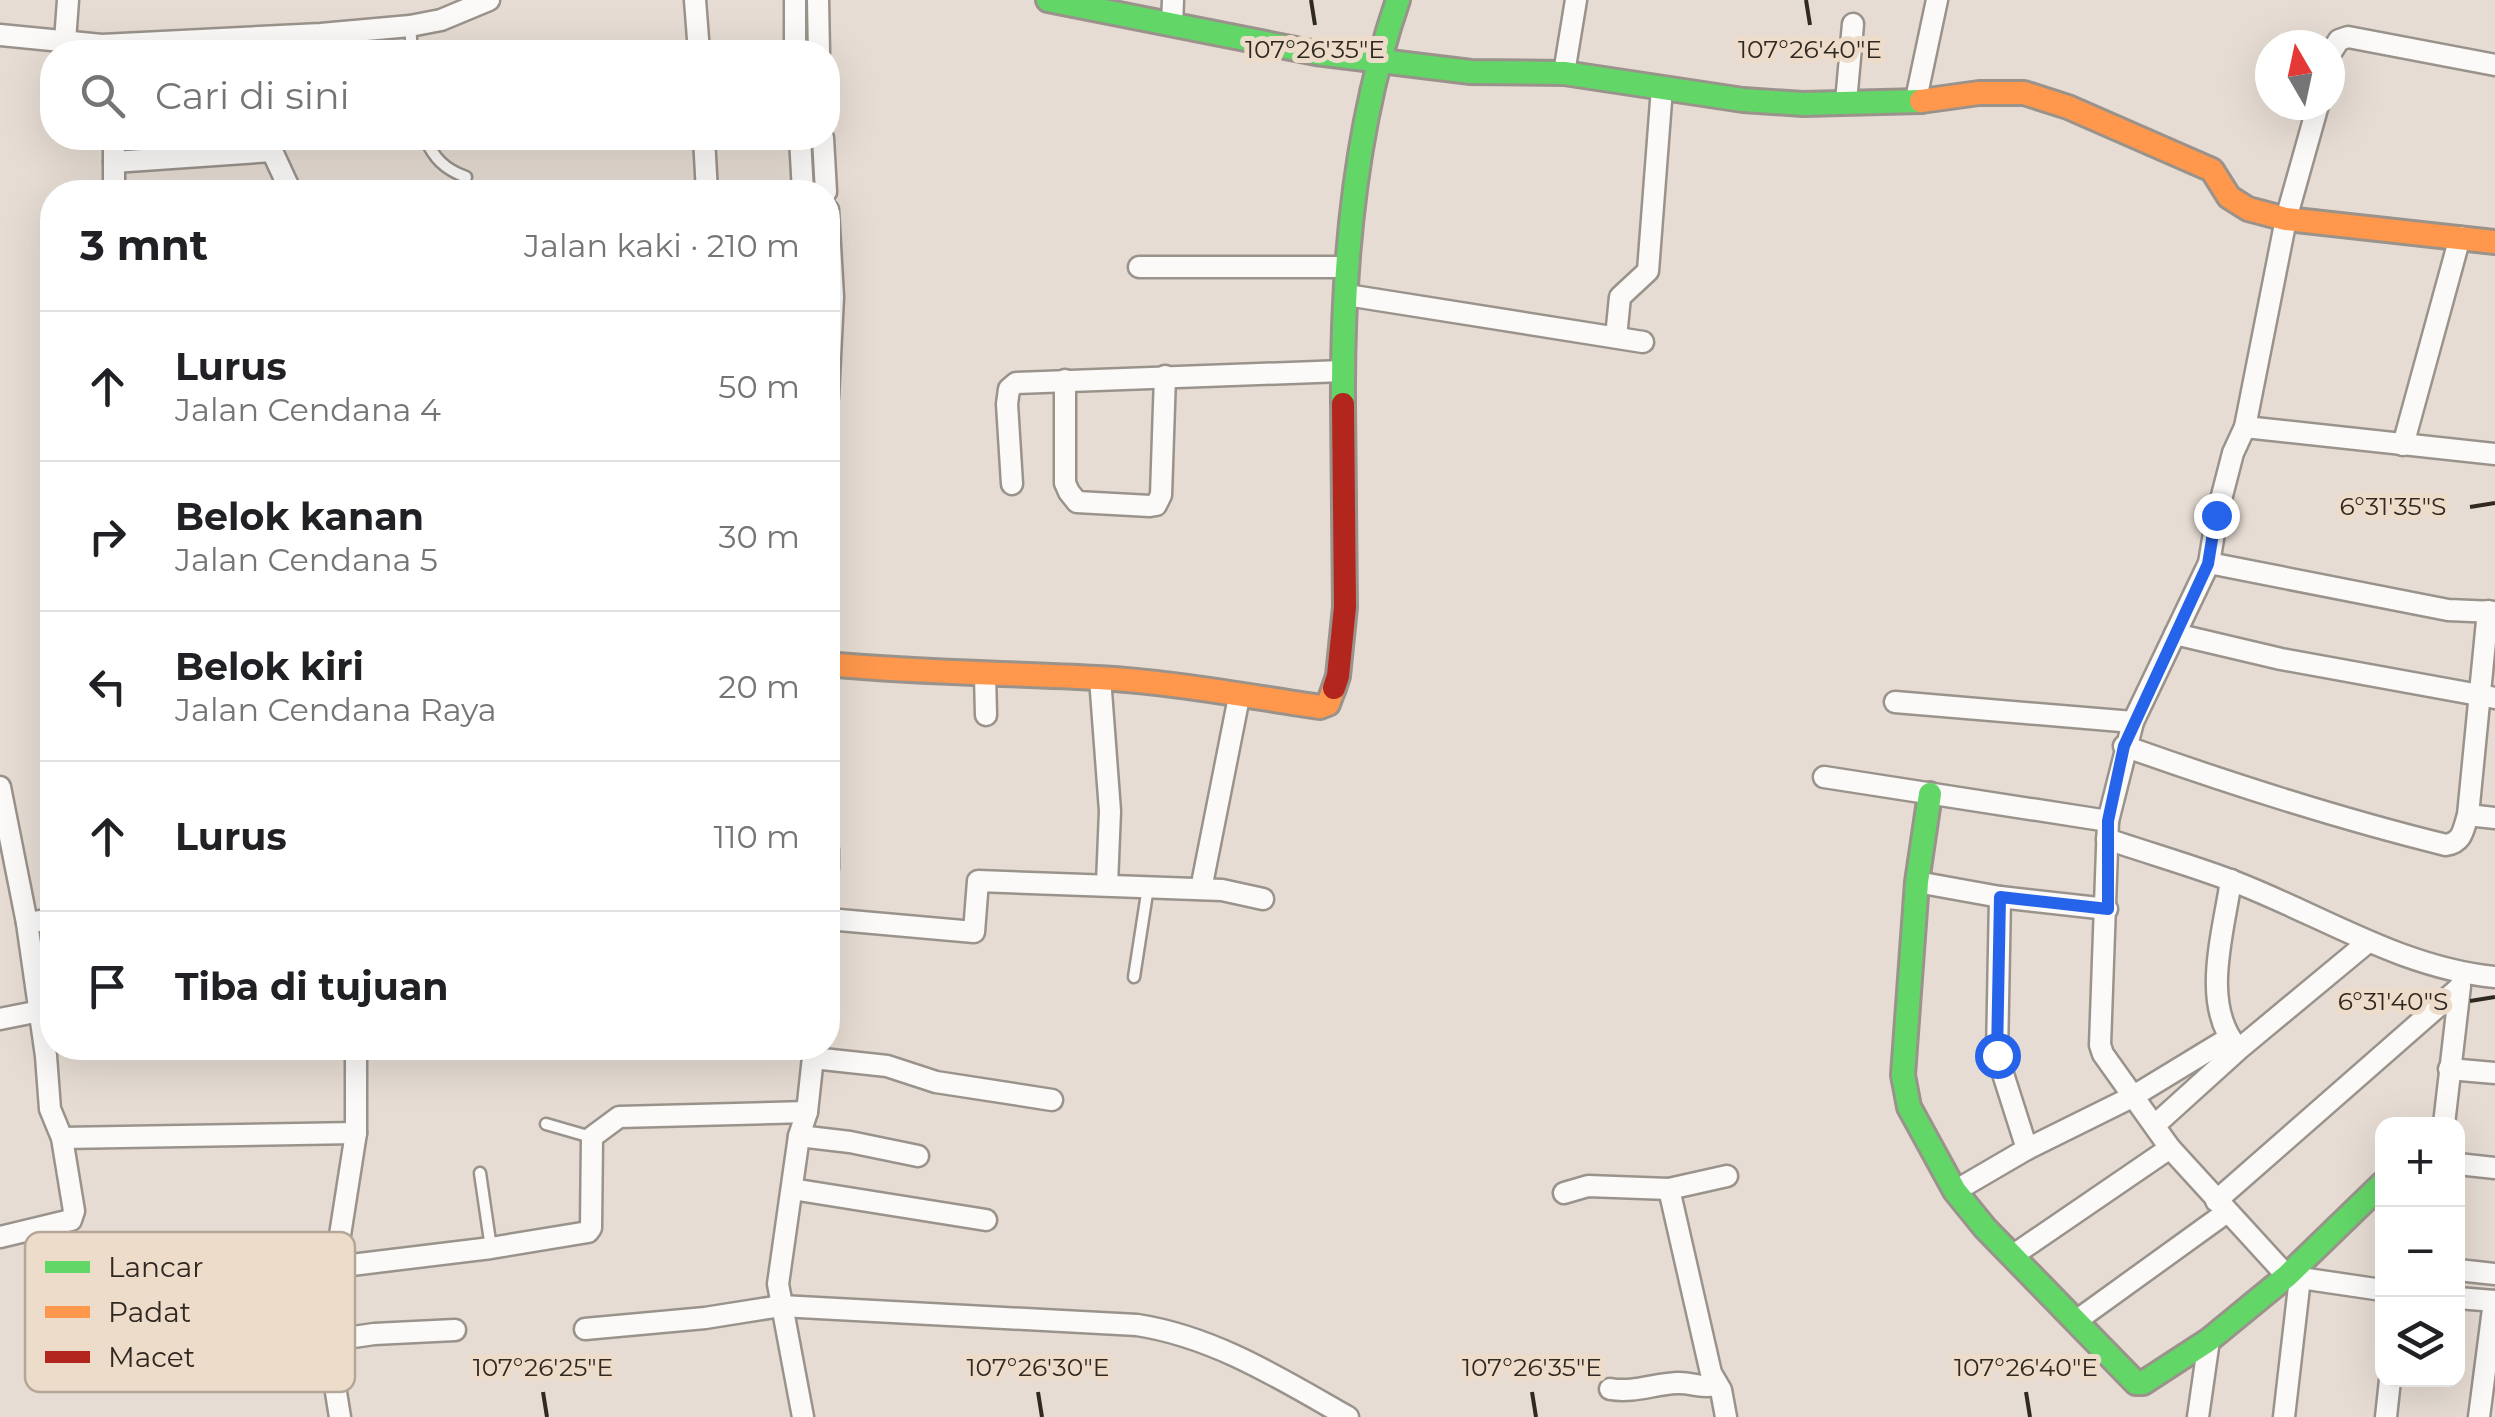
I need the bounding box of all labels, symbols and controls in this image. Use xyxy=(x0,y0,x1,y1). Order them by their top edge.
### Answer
north arrow xyxy=(2255,30,2345,120)
text: 107°26'35"E xyxy=(1245,34,1385,64)
text: 107°26'40"E xyxy=(1738,34,1882,64)
search box xyxy=(40,40,840,150)
icon: search xyxy=(75,68,130,123)
text: Cari di sini xyxy=(155,72,350,119)
text: 3 mnt xyxy=(80,219,208,271)
text: Jalan kaki · 210 m xyxy=(524,226,800,265)
text: Lurus xyxy=(175,343,287,390)
icon: ahead xyxy=(80,359,135,414)
text: 50 m xyxy=(718,367,800,406)
text: Jalan Cendana 4 xyxy=(175,390,441,429)
text: 6°31'35"S xyxy=(2340,491,2446,521)
text: Belok kanan xyxy=(175,493,424,540)
route end xyxy=(2194,493,2240,539)
icon: right xyxy=(80,509,135,564)
text: 30 m xyxy=(718,517,800,556)
text: Jalan Cendana 5 xyxy=(175,540,438,579)
text: Belok kiri xyxy=(175,643,364,690)
icon: left xyxy=(80,659,135,714)
text: 20 m xyxy=(718,667,800,706)
text: Jalan Cendana Raya xyxy=(175,690,497,729)
icon: ahead xyxy=(80,809,135,864)
text: Lurus xyxy=(175,813,287,860)
text: 110 m xyxy=(713,817,800,856)
icon: arrive xyxy=(80,959,135,1014)
text: Tiba di tujuan xyxy=(175,963,449,1010)
text: 6°31'40"S xyxy=(2338,986,2448,1016)
route start xyxy=(1975,1033,2021,1079)
map controls xyxy=(2375,1117,2465,1387)
button: + xyxy=(2375,1117,2465,1207)
button: − xyxy=(2375,1207,2465,1297)
legend xyxy=(25,1232,355,1392)
text: Lancar xyxy=(108,1250,203,1284)
text: Padat xyxy=(108,1295,191,1329)
button: layers xyxy=(2375,1297,2465,1387)
text: Macet xyxy=(108,1340,195,1374)
text: 107°26'25"E xyxy=(473,1352,613,1382)
text: 107°26'30"E xyxy=(967,1352,1110,1382)
text: 107°26'35"E xyxy=(1462,1352,1602,1382)
text: 107°26'40"E xyxy=(1954,1352,2098,1382)

